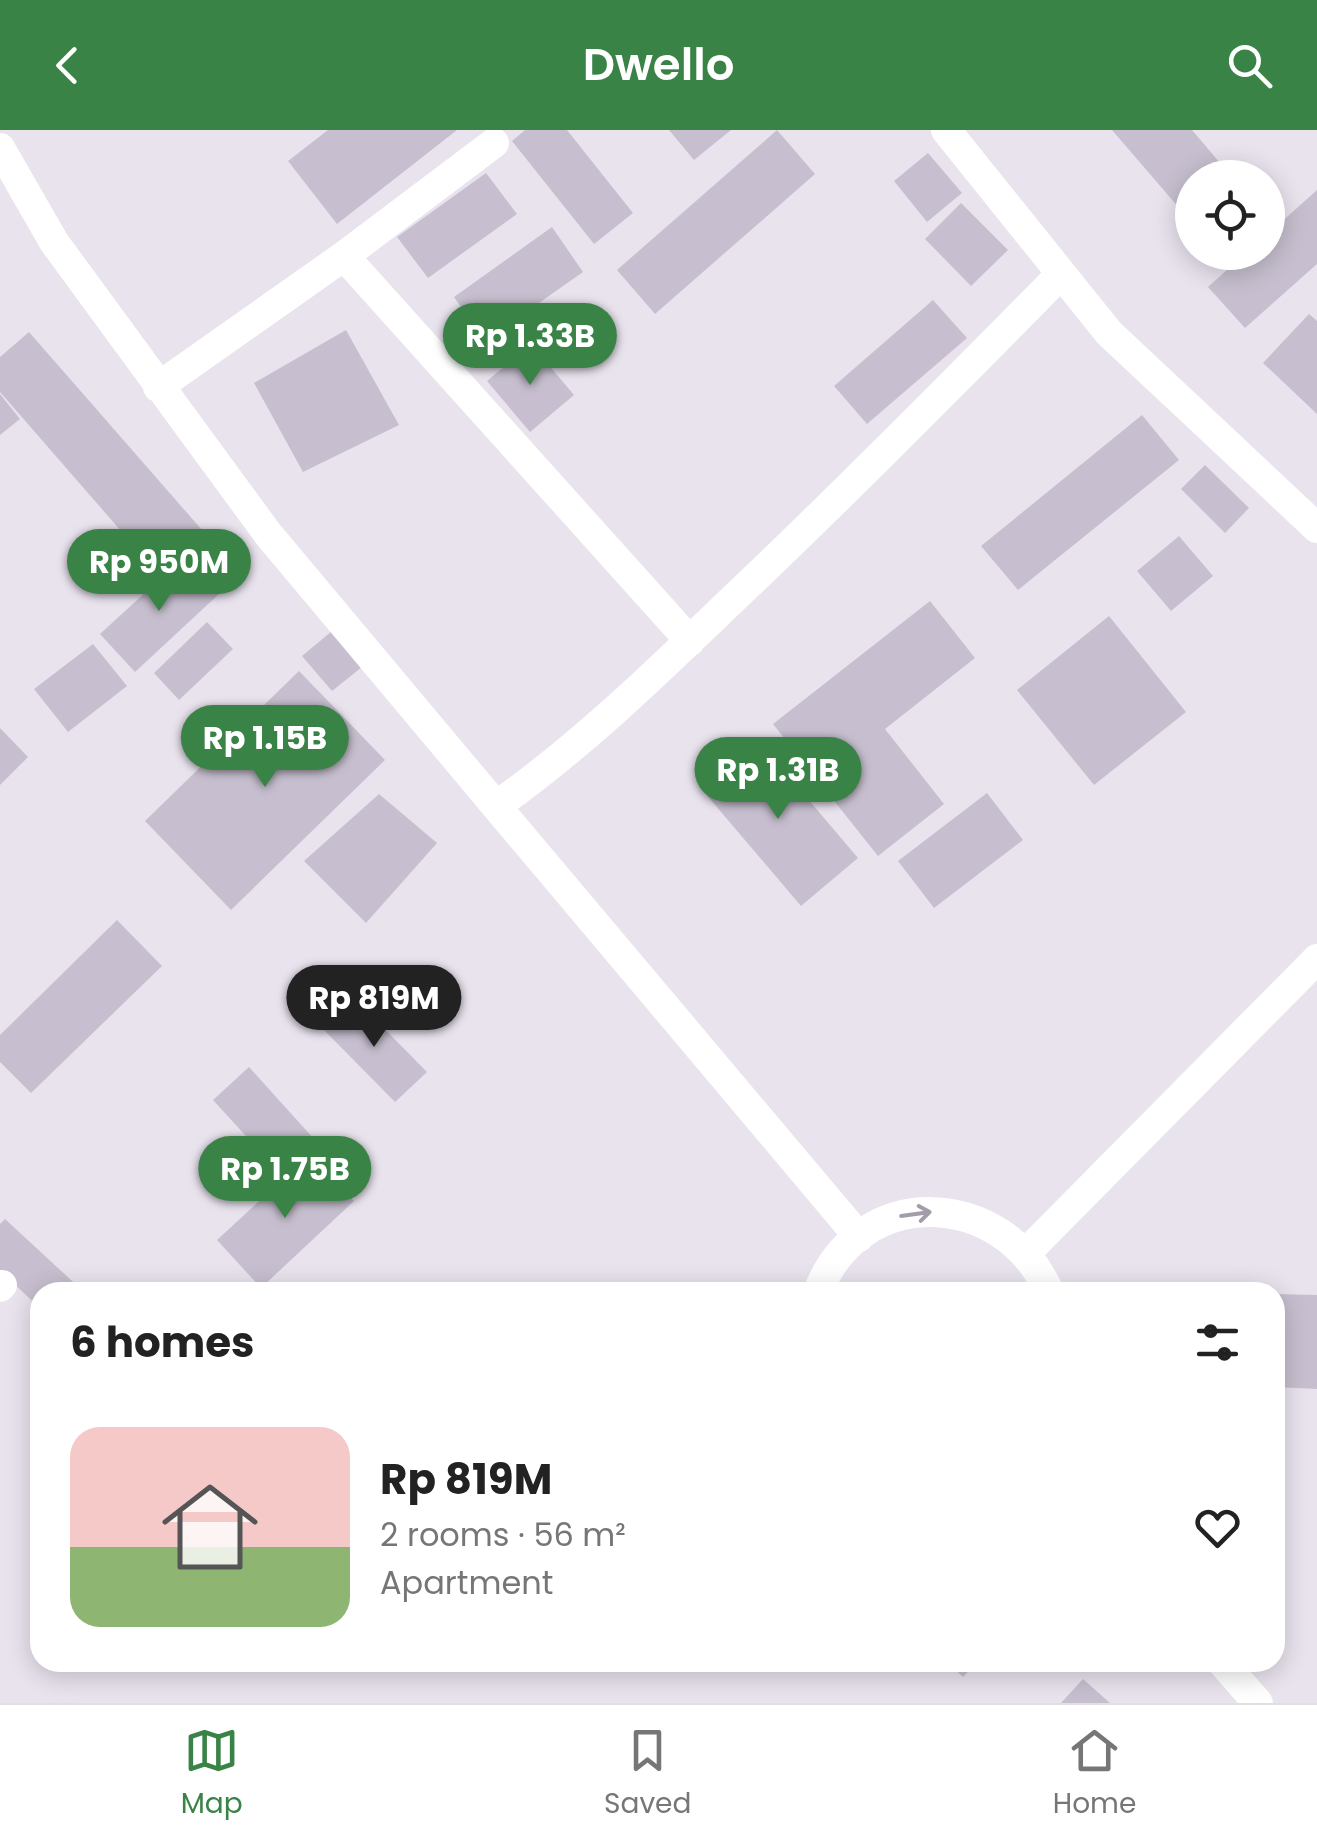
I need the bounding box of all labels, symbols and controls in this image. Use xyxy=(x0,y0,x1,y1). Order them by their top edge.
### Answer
text: Dwello xyxy=(583,33,734,96)
icon: back xyxy=(40,38,95,93)
icon: search xyxy=(1222,38,1277,93)
map controls xyxy=(1175,160,1285,270)
button: locate xyxy=(1175,160,1285,270)
pin: Rp 1.33B xyxy=(427,303,633,388)
text: Rp 1.33B xyxy=(465,313,595,358)
pin: Rp 950M xyxy=(67,529,251,614)
text: Rp 950M xyxy=(89,539,229,584)
pin: Rp 1.15B xyxy=(162,705,368,790)
text: Rp 1.15B xyxy=(203,715,327,760)
pin: Rp 1.31B xyxy=(675,737,881,822)
text: Rp 1.31B xyxy=(717,747,839,792)
pin: Rp 819M xyxy=(282,965,466,1050)
text: Rp 819M xyxy=(308,975,440,1020)
pin: Rp 1.75B xyxy=(182,1136,388,1221)
text: Rp 1.75B xyxy=(220,1146,350,1191)
one-way arrow xyxy=(899,1204,931,1223)
text: 6 homes xyxy=(70,1313,255,1372)
icon: filters xyxy=(1190,1315,1245,1370)
text: Rp 819M xyxy=(380,1450,552,1509)
icon: home xyxy=(150,1467,270,1587)
icon: heart xyxy=(1190,1500,1245,1555)
text: 2 rooms · 56 m² xyxy=(380,1512,626,1557)
text: Apartment xyxy=(380,1560,553,1605)
tab: Map xyxy=(181,1723,243,1825)
tab: Saved xyxy=(604,1723,691,1825)
tab: Home xyxy=(1053,1723,1136,1825)

